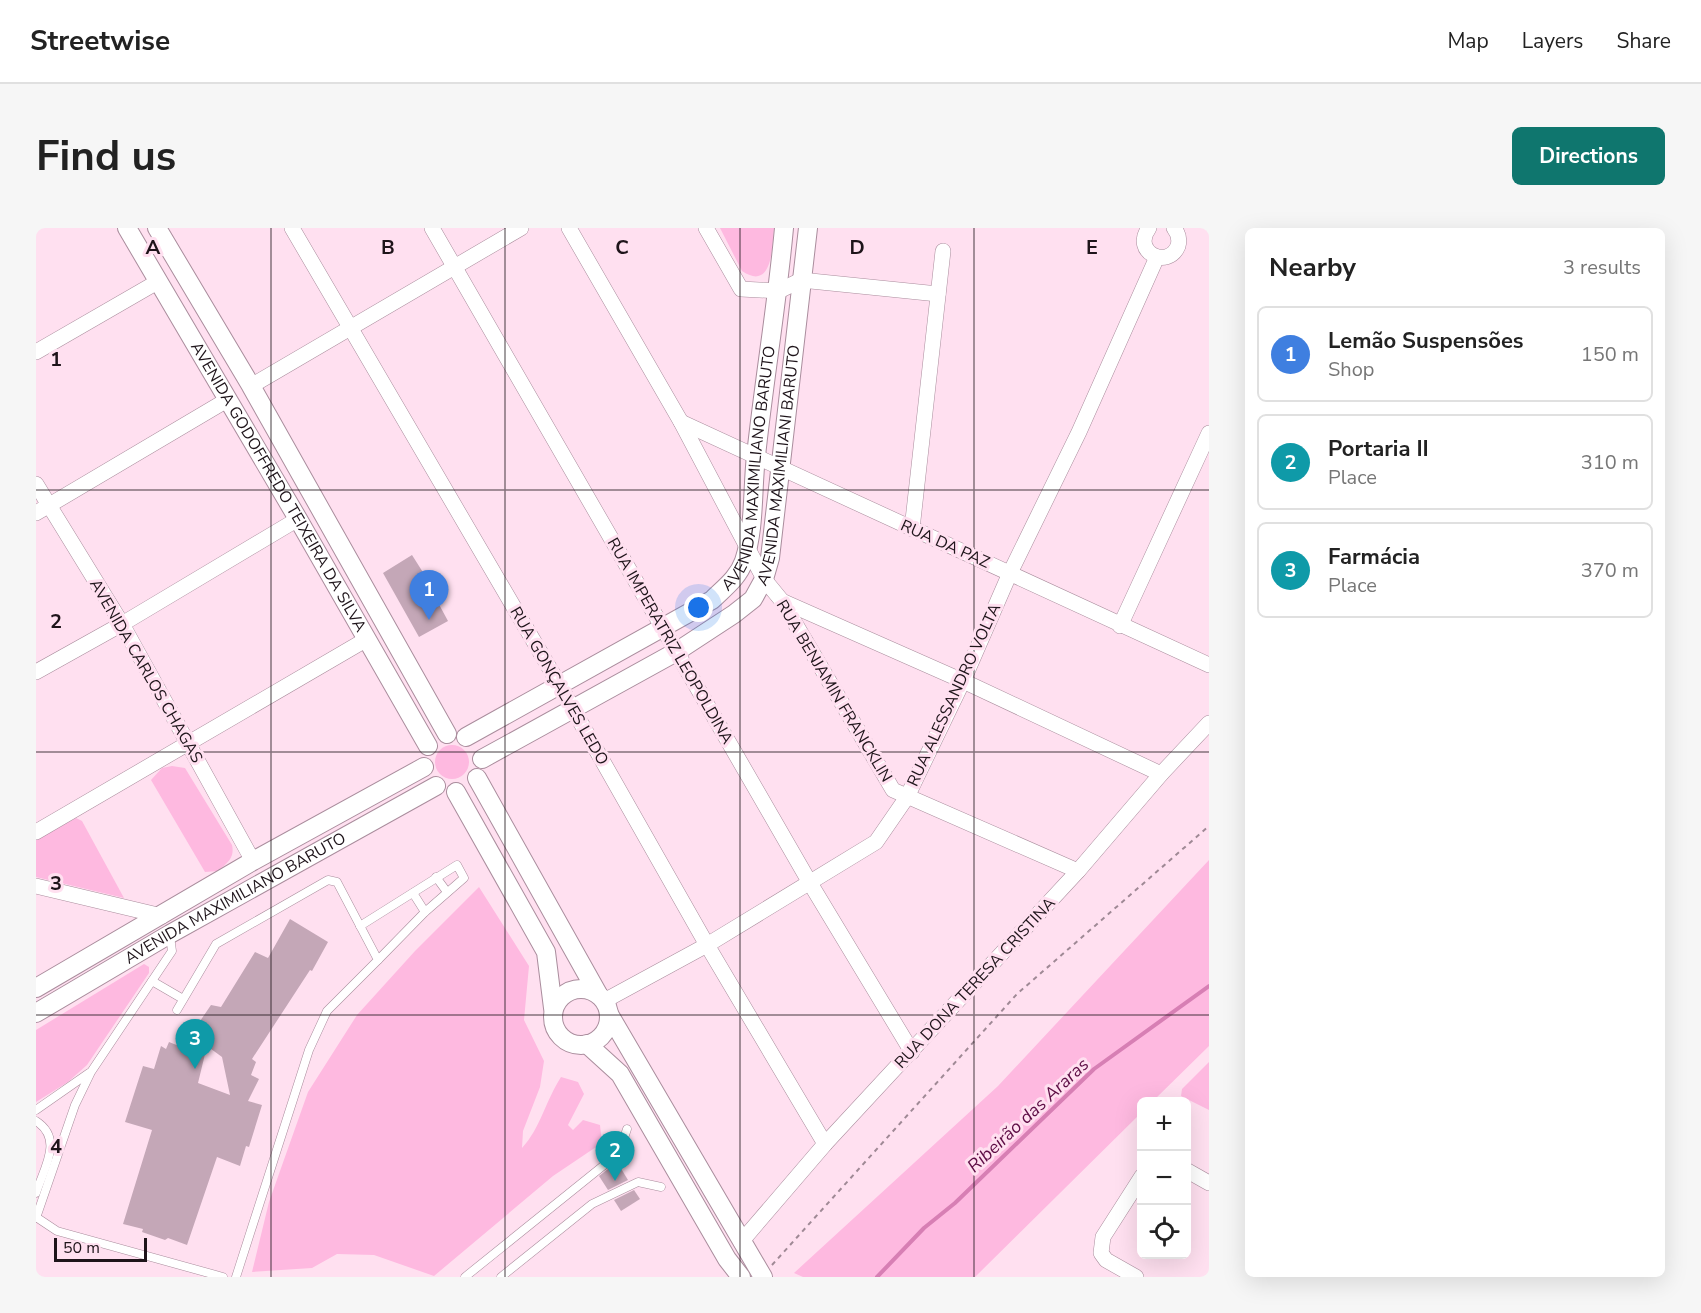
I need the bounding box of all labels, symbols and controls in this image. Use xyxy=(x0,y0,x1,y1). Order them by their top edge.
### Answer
text: Streetwise xyxy=(30,22,170,60)
text: Map xyxy=(1447,27,1489,55)
text: Layers xyxy=(1522,27,1583,55)
text: Share xyxy=(1616,27,1671,55)
button: Directions xyxy=(1512,127,1665,185)
text: Find us xyxy=(36,128,176,185)
text: A xyxy=(146,234,161,261)
text: B xyxy=(381,234,395,261)
text: C xyxy=(615,234,629,261)
text: D xyxy=(849,234,865,261)
text: E xyxy=(1086,234,1098,261)
text: Nearby xyxy=(1269,250,1356,285)
text: 3 results xyxy=(1563,254,1641,281)
text: Lemão Suspensões xyxy=(1328,326,1524,356)
street label: AVENIDA GODOFFREDO TEIXEIRA DA SILVA xyxy=(185,338,372,636)
text: 1 xyxy=(1285,341,1297,368)
text: 150 m xyxy=(1581,341,1639,368)
street label: AVENIDA MAXIMILIANI BARUTO xyxy=(751,344,805,590)
street label: AVENIDA MAXIMILIANO BARUTO xyxy=(717,345,781,596)
text: 1 xyxy=(50,346,62,373)
text: Shop xyxy=(1328,356,1374,383)
text: Portaria II xyxy=(1328,434,1429,464)
text: 2 xyxy=(1285,449,1297,476)
text: 310 m xyxy=(1581,449,1639,476)
text: Place xyxy=(1328,464,1377,491)
street label: RUA DA PAZ xyxy=(897,515,994,574)
street label: RUA IMPERATRIZ LEOPOLDINA xyxy=(602,534,738,748)
text: Farmácia xyxy=(1328,542,1420,572)
text: 3 xyxy=(1285,557,1297,584)
text: 370 m xyxy=(1581,557,1639,584)
pin: 1 xyxy=(410,570,448,620)
text: Place xyxy=(1328,572,1377,599)
street label: AVENIDA CARLOS CHAGAS xyxy=(84,575,208,767)
your location xyxy=(684,593,713,622)
street label: RUA BENJAMIN FRANCKLIN xyxy=(771,596,897,786)
street label: RUA ALESSANDRO VOLTA xyxy=(902,600,1006,790)
street label: RUA GONÇALVES LEDO xyxy=(505,603,613,769)
text: 2 xyxy=(50,608,62,635)
street label: AVENIDA MAXIMILIANO BARUTO xyxy=(121,827,350,969)
text: 3 xyxy=(50,870,62,897)
street label: RUA DONA TERESA CRISTINA xyxy=(890,892,1061,1073)
pin: 3 xyxy=(176,1020,214,1069)
water label: Ribeirão das Araras xyxy=(962,1052,1094,1178)
map controls xyxy=(1137,1097,1191,1259)
button: + xyxy=(1137,1097,1191,1151)
pin: 2 xyxy=(596,1132,634,1181)
text: 4 xyxy=(50,1133,62,1160)
button: − xyxy=(1137,1151,1191,1205)
button: locate xyxy=(1137,1205,1191,1259)
scale bar xyxy=(54,1235,147,1262)
text: 50 m xyxy=(63,1237,100,1259)

